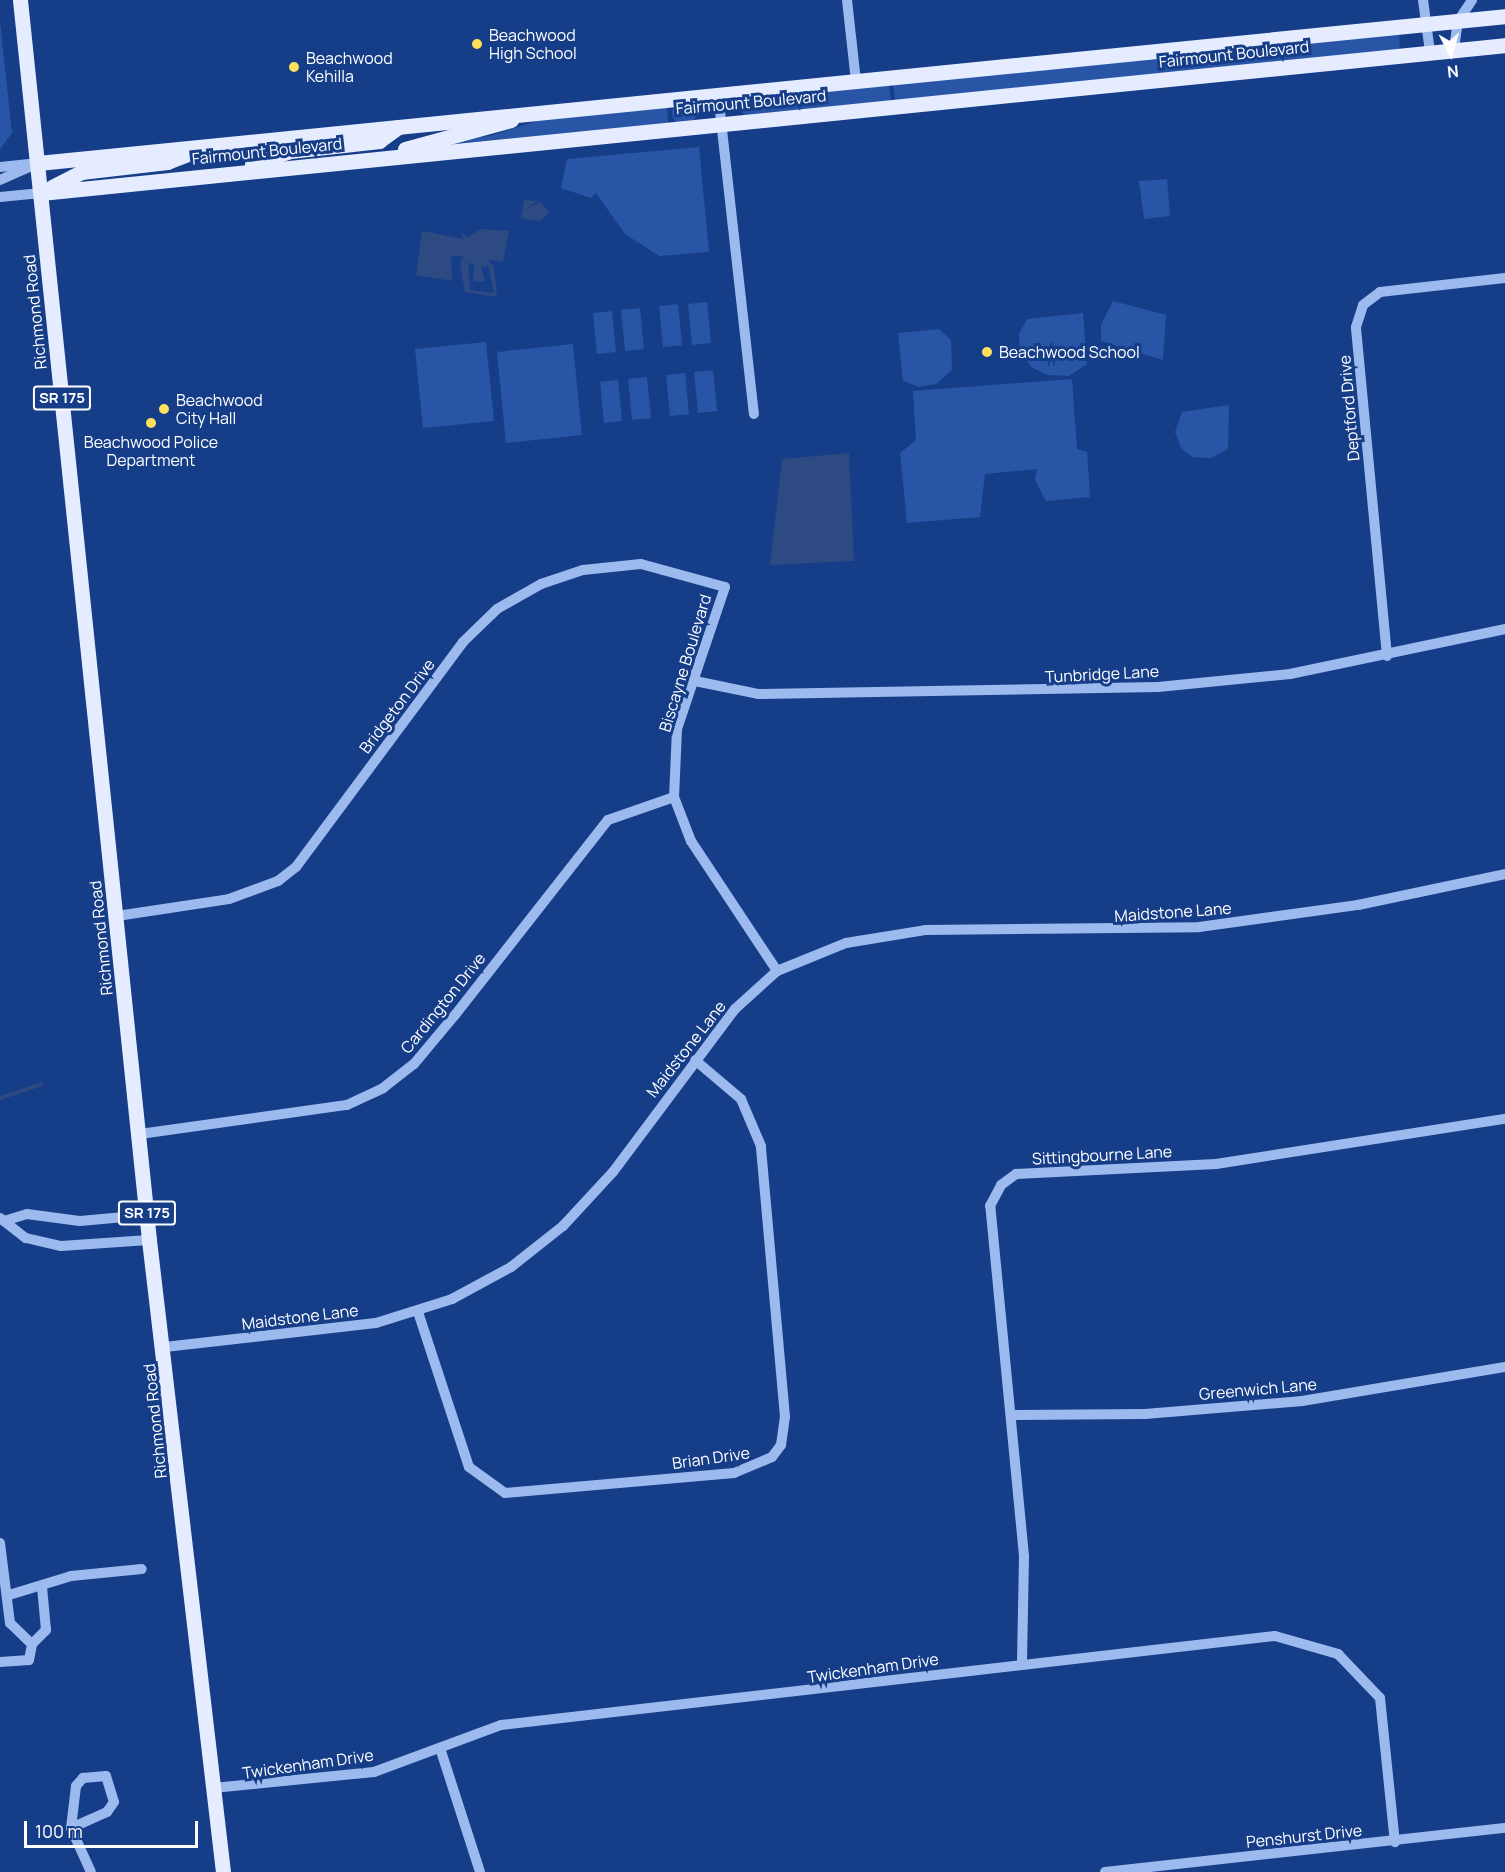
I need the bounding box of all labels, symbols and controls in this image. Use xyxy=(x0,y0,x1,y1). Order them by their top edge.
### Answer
north arrow xyxy=(1421,24,1481,84)
place label: Beachwood High School xyxy=(489,25,577,63)
marker: Beachwood High School xyxy=(470,37,484,51)
street label: Fairmount Boulevard xyxy=(1158,37,1310,71)
place label: Beachwood Kehilla xyxy=(306,48,393,86)
marker: Beachwood Kehilla xyxy=(287,60,301,74)
text: N xyxy=(1446,60,1460,83)
street label: Fairmount Boulevard xyxy=(675,86,827,118)
street label: Fairmount Boulevard xyxy=(191,134,343,168)
street label: Richmond Road xyxy=(19,254,51,370)
place label: Beachwood School xyxy=(999,342,1140,362)
marker: Beachwood School xyxy=(980,345,994,359)
street label: Deptford Drive xyxy=(1335,354,1363,462)
road number: SR 175 xyxy=(32,386,92,410)
place label: Beachwood City Hall xyxy=(176,390,263,428)
marker: Beachwood City Hall xyxy=(157,402,171,416)
marker: Beachwood Police Department xyxy=(144,416,158,430)
place label: Beachwood Police Department xyxy=(84,432,218,470)
street label: Biscayne Boulevard xyxy=(655,592,715,734)
street label: Bridgeton Drive xyxy=(355,655,439,757)
street label: Tunbridge Lane xyxy=(1045,661,1159,687)
street label: Richmond Road xyxy=(85,880,117,996)
street label: Maidstone Lane xyxy=(1114,898,1232,926)
street label: Cardington Drive xyxy=(397,949,489,1057)
street label: Maidstone Lane xyxy=(642,997,730,1101)
street label: Sittingbourne Lane xyxy=(1031,1142,1173,1168)
road number: SR 175 xyxy=(117,1201,177,1225)
street label: Maidstone Lane xyxy=(241,1300,359,1334)
street label: Richmond Road xyxy=(139,1363,171,1479)
street label: Greenwich Lane xyxy=(1198,1374,1318,1404)
street label: Brian Drive xyxy=(671,1443,751,1473)
street label: Twickenham Drive xyxy=(806,1649,940,1687)
street label: Twickenham Drive xyxy=(241,1745,375,1783)
scale bar xyxy=(27,1809,201,1847)
text: 100 m xyxy=(35,1819,83,1843)
street label: Penshurst Drive xyxy=(1245,1820,1363,1852)

